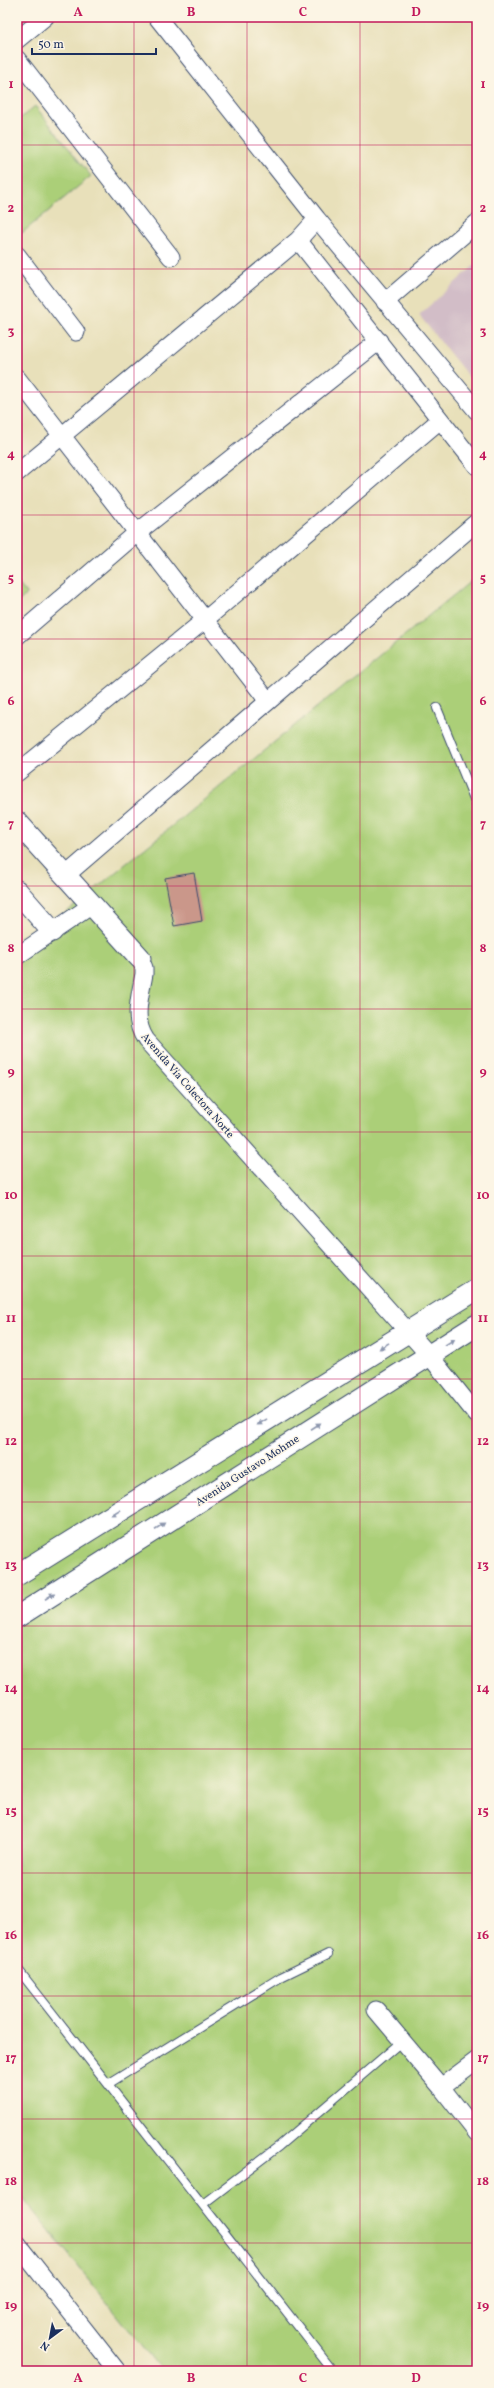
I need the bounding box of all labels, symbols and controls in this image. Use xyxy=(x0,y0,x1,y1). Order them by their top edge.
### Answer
text: A xyxy=(73,4,83,22)
text: B xyxy=(187,4,196,22)
text: C xyxy=(299,4,307,22)
text: D xyxy=(411,4,421,22)
scale bar xyxy=(32,30,156,56)
text: 50 m xyxy=(38,37,64,53)
text: 1 xyxy=(8,76,14,94)
text: 1 xyxy=(480,76,486,94)
text: 2 xyxy=(8,200,15,218)
text: 2 xyxy=(480,200,487,218)
text: 3 xyxy=(8,323,15,341)
text: 3 xyxy=(480,323,487,341)
text: 4 xyxy=(7,446,15,464)
text: 4 xyxy=(479,446,487,464)
text: 5 xyxy=(8,570,14,588)
text: 5 xyxy=(480,570,486,588)
text: 6 xyxy=(7,693,15,711)
text: 6 xyxy=(479,693,487,711)
text: 7 xyxy=(8,816,14,834)
text: 7 xyxy=(480,816,486,834)
text: 8 xyxy=(7,940,15,958)
text: 8 xyxy=(479,940,487,958)
street label: Avenida Vía Colectora Norte xyxy=(137,1030,237,1142)
text: 9 xyxy=(7,1063,15,1081)
text: 9 xyxy=(479,1063,487,1081)
text: 10 xyxy=(4,1187,18,1205)
text: 10 xyxy=(476,1187,490,1205)
text: 11 xyxy=(6,1310,16,1328)
text: 11 xyxy=(478,1310,488,1328)
one-way arrow xyxy=(444,1338,456,1345)
one-way arrow xyxy=(379,1342,390,1350)
one-way arrow xyxy=(257,1418,267,1426)
one-way arrow xyxy=(311,1422,321,1430)
street label: Avenida Gustavo Mohme xyxy=(193,1432,303,1510)
text: 12 xyxy=(5,1433,17,1451)
text: 12 xyxy=(477,1433,489,1451)
one-way arrow xyxy=(111,1509,121,1517)
one-way arrow xyxy=(154,1522,165,1530)
text: 13 xyxy=(5,1557,17,1575)
text: 13 xyxy=(477,1557,489,1575)
one-way arrow xyxy=(45,1592,55,1600)
text: 14 xyxy=(4,1680,18,1698)
text: 14 xyxy=(476,1680,490,1698)
text: 15 xyxy=(5,1803,17,1821)
text: 15 xyxy=(477,1803,489,1821)
text: 16 xyxy=(5,1927,17,1945)
text: 16 xyxy=(477,1927,489,1945)
text: 17 xyxy=(5,2050,17,2068)
text: 17 xyxy=(477,2050,489,2068)
text: 18 xyxy=(5,2173,17,2191)
text: 18 xyxy=(477,2173,489,2191)
text: 19 xyxy=(5,2297,17,2315)
text: 19 xyxy=(477,2297,489,2315)
north arrow xyxy=(30,2318,70,2358)
text: N xyxy=(38,2337,53,2354)
text: A xyxy=(73,2370,83,2388)
text: B xyxy=(187,2370,196,2388)
text: C xyxy=(299,2370,307,2388)
text: D xyxy=(411,2370,421,2388)

